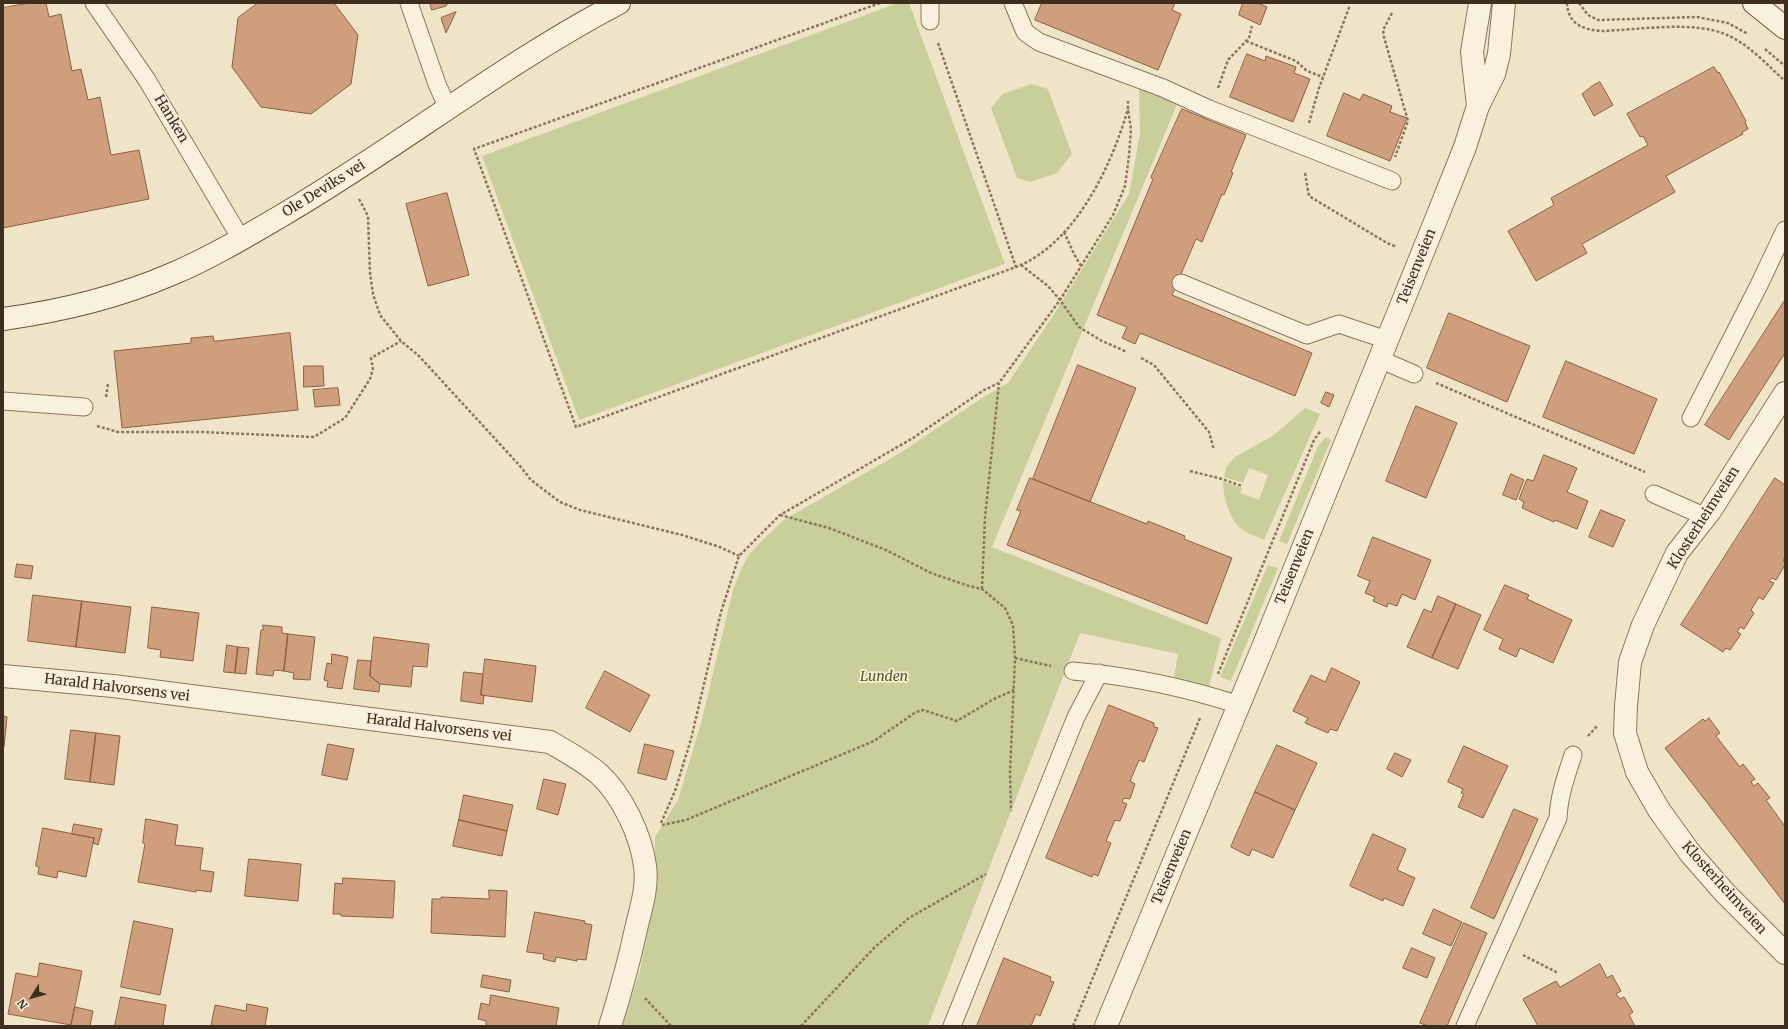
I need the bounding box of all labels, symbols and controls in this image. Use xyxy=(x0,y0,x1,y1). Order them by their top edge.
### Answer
street label: Hanken xyxy=(150,92,192,146)
street label: Ole Deviks vei xyxy=(280,157,368,221)
street label: Teisenveien xyxy=(1394,227,1440,307)
street label: Klosterheimveien xyxy=(1665,464,1743,572)
street label: Teisenveien xyxy=(1272,527,1318,607)
park label: Lunden xyxy=(860,669,908,685)
street label: Harald Halvorsens vei xyxy=(43,671,191,705)
street label: Harald Halvorsens vei xyxy=(365,711,513,745)
street label: Teisenveien xyxy=(1149,827,1195,907)
street label: Klosterheimveien xyxy=(1678,838,1770,938)
north arrow xyxy=(12,977,52,1017)
text: N xyxy=(14,997,31,1012)

